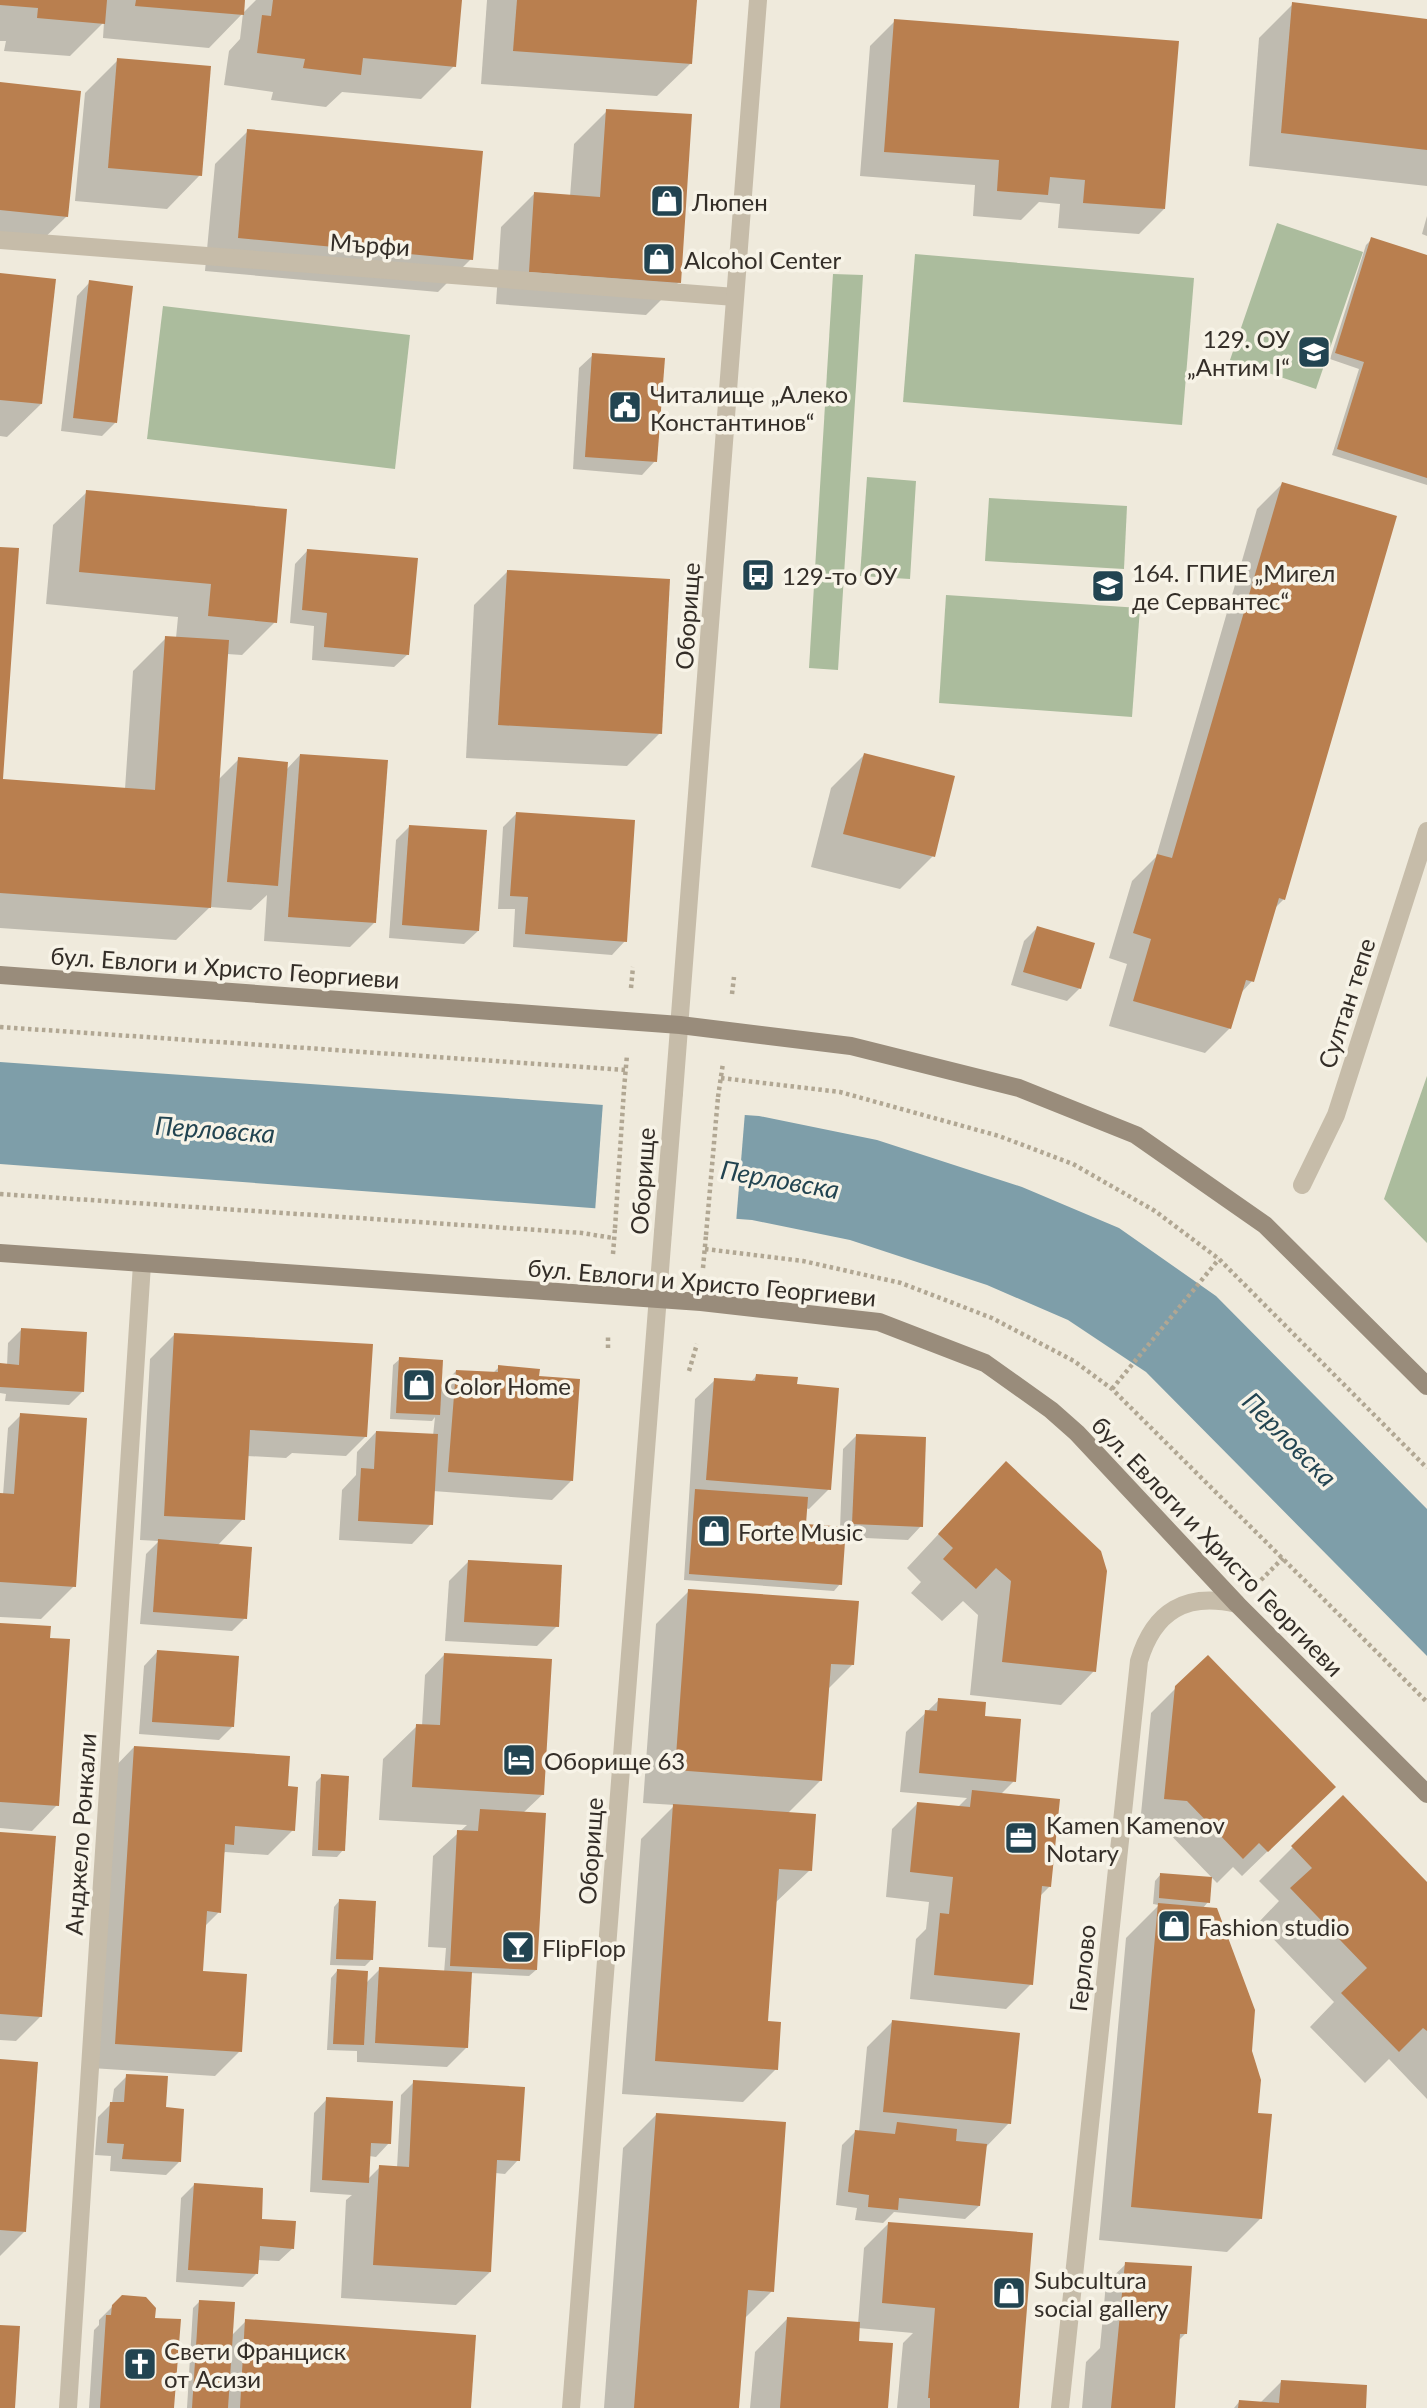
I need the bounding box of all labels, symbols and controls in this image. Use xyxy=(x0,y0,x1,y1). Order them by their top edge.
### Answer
shop icon: Люпен xyxy=(648,182,686,220)
place label: Люпен xyxy=(691,187,768,216)
street label: Мърфи xyxy=(329,227,411,261)
shop icon: Alcohol Center xyxy=(640,240,678,278)
place label: Alcohol Center xyxy=(684,245,841,274)
place label: 129. ОУ „Антим I“ xyxy=(1187,324,1291,381)
school or university icon: 129. ОУ „Антим I“ xyxy=(1295,333,1333,371)
place label: Читалище „Алеко Константинов“ xyxy=(650,379,848,436)
public building icon: Читалище „Алеко Константинов“ xyxy=(606,388,644,426)
bus stop icon: 129-то ОУ xyxy=(739,556,777,594)
place label: 164. ГПИЕ „Мигел де Сервантес“ xyxy=(1132,558,1335,615)
place label: 129-то ОУ xyxy=(782,561,898,590)
street label: Оборище xyxy=(669,562,705,670)
school or university icon: 164. ГПИЕ „Мигел де Сервантес“ xyxy=(1089,567,1127,605)
street label: Султан тепе xyxy=(1311,934,1381,1072)
street label: бул. Евлоги и Христо Георгиеви xyxy=(50,940,400,994)
water label: Перловска xyxy=(154,1109,276,1149)
street label: Оборище xyxy=(624,1127,660,1235)
water label: Перловска xyxy=(718,1153,842,1205)
street label: бул. Евлоги и Христо Георгиеви xyxy=(527,1252,877,1312)
shop icon: Color Home xyxy=(400,1366,438,1404)
place label: Color Home xyxy=(444,1371,571,1400)
water label: Перловска xyxy=(1236,1385,1344,1493)
street label: бул. Евлоги и Христо Георгиеви xyxy=(1086,1410,1350,1682)
shop icon: Forte Music xyxy=(695,1512,733,1550)
place label: Forte Music xyxy=(738,1517,863,1546)
street label: Анджело Ронкали xyxy=(58,1732,102,1936)
hotel icon: Оборище 63 xyxy=(500,1741,538,1779)
place label: Оборище 63 xyxy=(544,1746,685,1775)
street label: Оборище xyxy=(572,1797,608,1905)
place label: Kamen Kamenov Notary xyxy=(1046,1810,1226,1867)
office icon: Kamen Kamenov Notary xyxy=(1002,1819,1040,1857)
shop icon: Fashion studio xyxy=(1155,1907,1193,1945)
place label: Fashion studio xyxy=(1198,1912,1350,1941)
street label: Герлово xyxy=(1063,1923,1101,2013)
bar icon: FlipFlop xyxy=(499,1928,537,1966)
place label: FlipFlop xyxy=(542,1933,626,1962)
place label: Subcultura social gallery xyxy=(1034,2265,1169,2322)
shop icon: Subcultura social gallery xyxy=(990,2274,1028,2312)
place label: Свети Франциск от Асизи xyxy=(164,2336,347,2393)
church icon: Свети Франциск от Асизи xyxy=(121,2345,159,2383)

